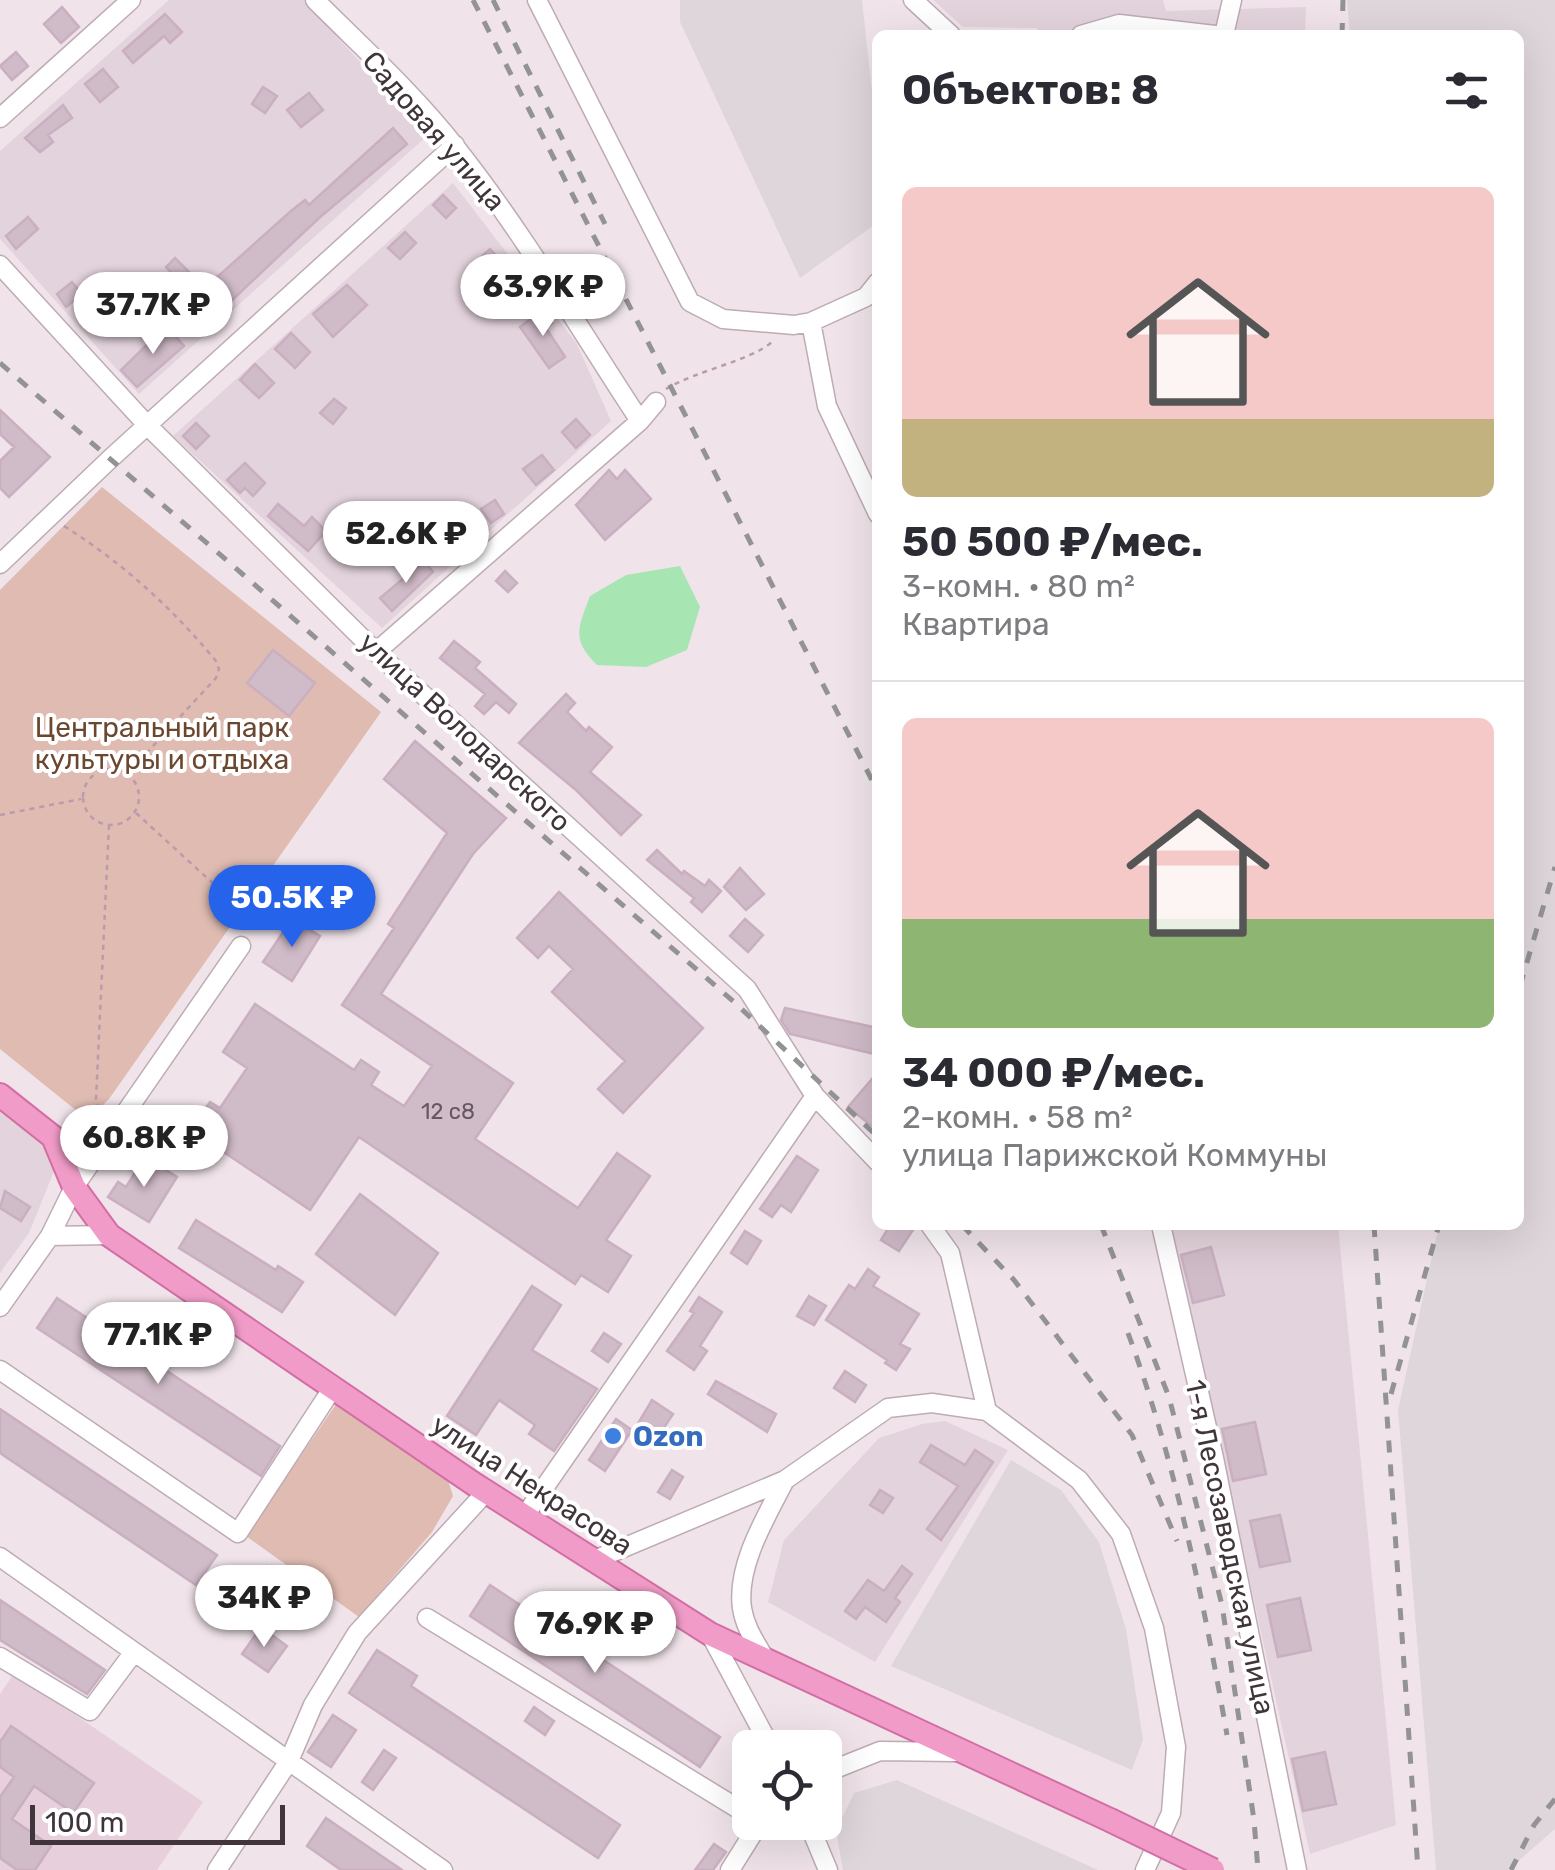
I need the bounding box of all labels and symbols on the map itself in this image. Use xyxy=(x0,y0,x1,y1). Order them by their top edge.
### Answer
street label: Садовая улица xyxy=(356,44,512,218)
pin: 63.9K ₽ xyxy=(451,254,635,339)
pin: 37.7K ₽ xyxy=(61,272,245,357)
pin: 52.6K ₽ xyxy=(314,501,498,586)
street label: улица Володарского xyxy=(353,626,577,838)
park label: Центральный парк культуры и отдыха xyxy=(35,711,289,776)
pin: 50.5K ₽ xyxy=(200,865,384,950)
house number: 12 с8 xyxy=(421,1098,475,1125)
pin: 60.8K ₽ xyxy=(52,1105,236,1190)
pin: 77.1K ₽ xyxy=(66,1302,250,1387)
street label: 1-я Лесозаводская улица xyxy=(1178,1377,1282,1717)
street label: улица Некрасова xyxy=(425,1408,639,1562)
place label: Ozon xyxy=(633,1420,703,1453)
marker: Ozon xyxy=(602,1425,624,1447)
pin: 34K ₽ xyxy=(194,1565,334,1650)
pin: 76.9K ₽ xyxy=(503,1591,687,1676)
scale bar xyxy=(30,1800,285,1844)

